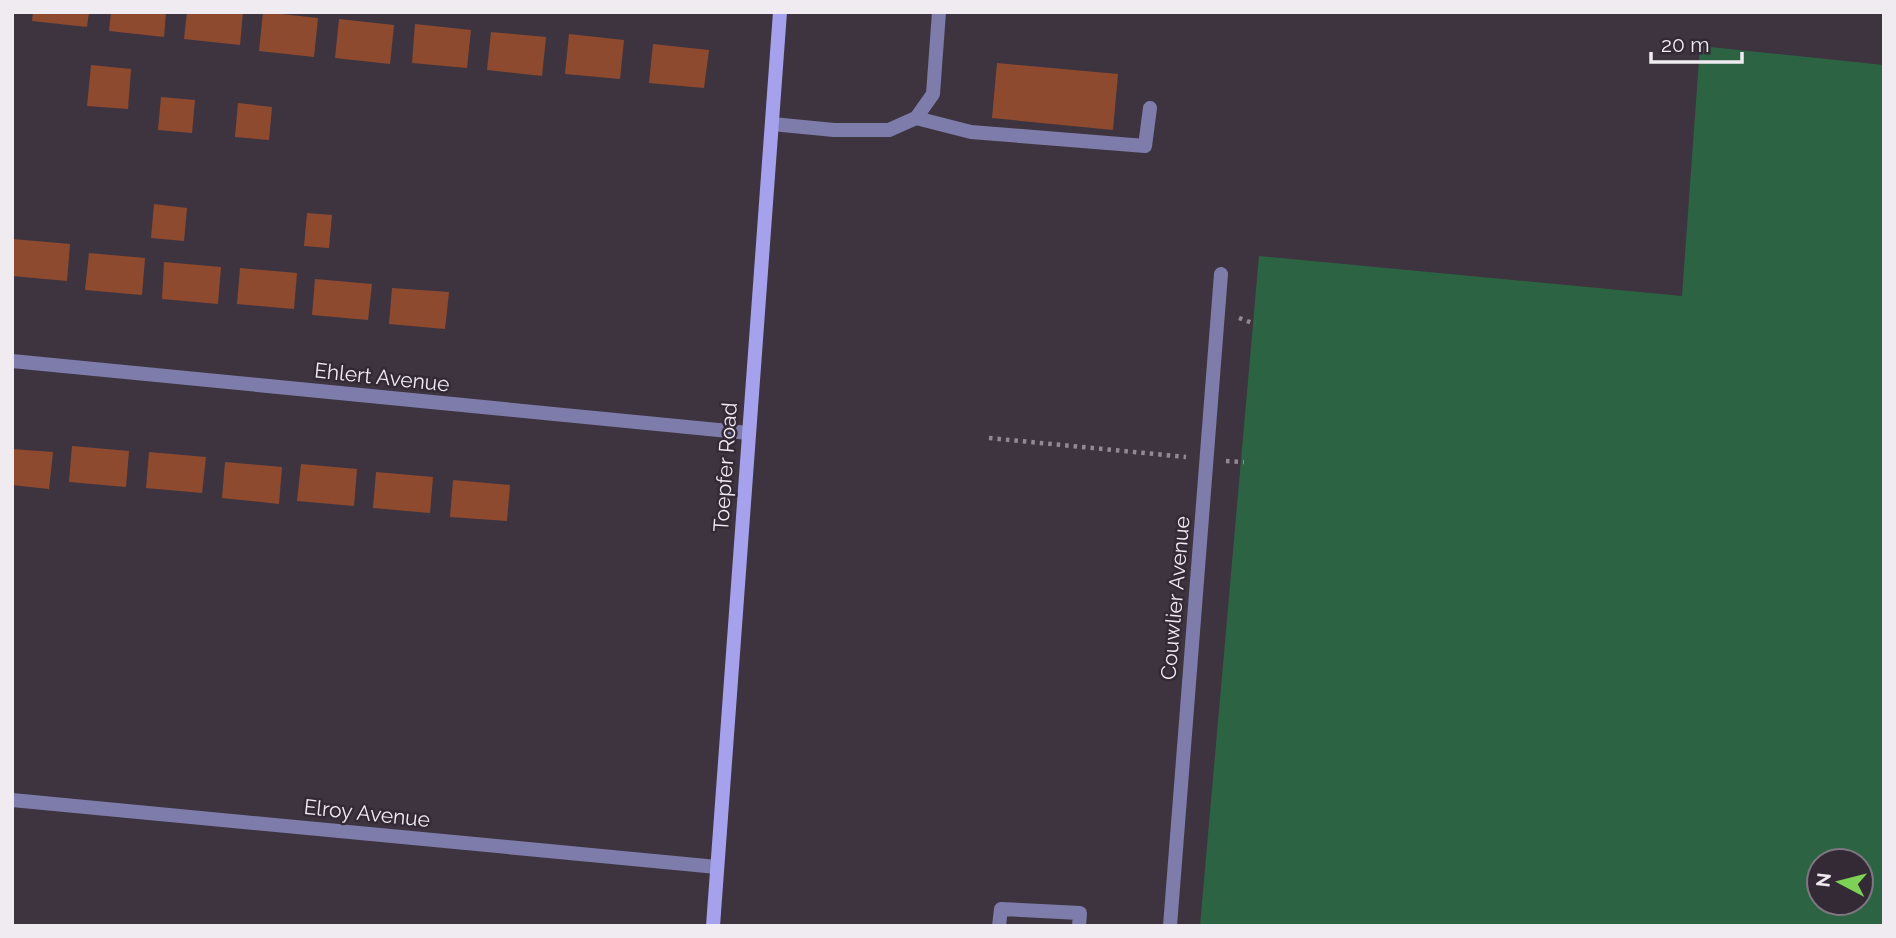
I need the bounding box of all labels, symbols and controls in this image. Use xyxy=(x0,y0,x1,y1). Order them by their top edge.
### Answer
scale bar xyxy=(1651,21,1742,65)
text: 20 m xyxy=(1661,32,1709,57)
street label: Ehlert Avenue xyxy=(313,357,451,397)
street label: Toepfer Road xyxy=(708,401,742,533)
street label: Couwlier Avenue xyxy=(1155,515,1195,681)
street label: Elroy Avenue xyxy=(303,794,431,832)
north arrow xyxy=(1805,847,1875,917)
text: N xyxy=(1811,871,1835,888)

